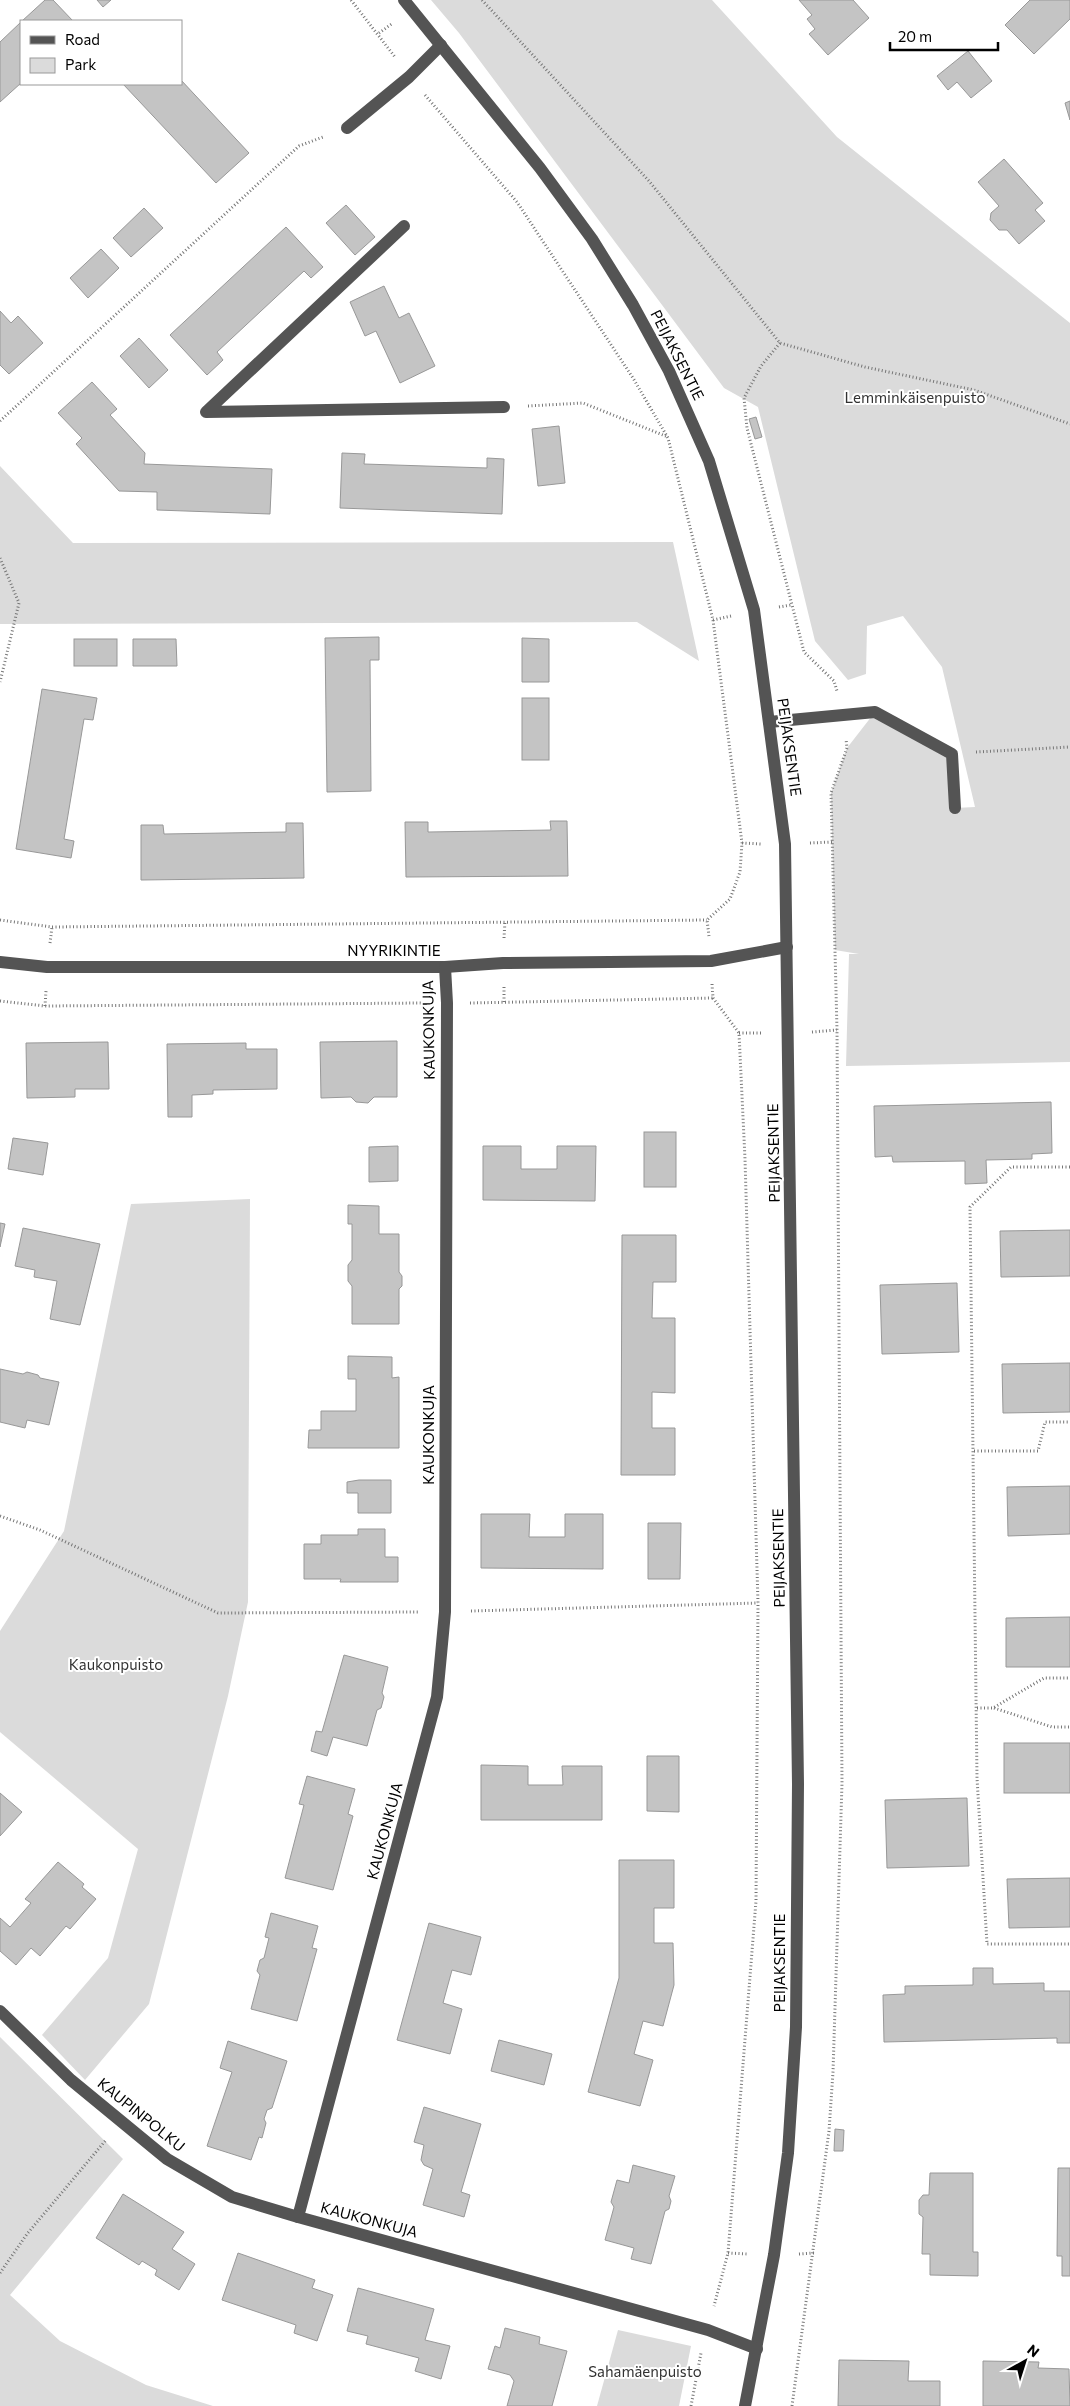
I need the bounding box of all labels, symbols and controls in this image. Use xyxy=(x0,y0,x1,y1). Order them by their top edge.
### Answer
legend xyxy=(20,20,182,85)
scale bar xyxy=(890,20,998,52)
text: 20 m xyxy=(898,27,932,45)
text: Road xyxy=(65,30,100,48)
text: Park xyxy=(65,55,96,73)
street label: PEIJAKSENTIE xyxy=(647,306,708,403)
park label: Lemminkäisenpuisto xyxy=(844,388,986,406)
street label: PEIJAKSENTIE xyxy=(774,697,806,797)
street label: NYYRIKINTIE xyxy=(347,941,441,959)
street label: KAUKONKUJA xyxy=(418,980,438,1080)
street label: PEIJAKSENTIE xyxy=(763,1103,783,1203)
street label: KAUKONKUJA xyxy=(419,1385,437,1485)
street label: PEIJAKSENTIE xyxy=(768,1508,788,1608)
park label: Kaukonpuisto xyxy=(69,1655,163,1673)
street label: KAUKONKUJA xyxy=(362,1780,406,1881)
street label: PEIJAKSENTIE xyxy=(770,1913,788,2013)
street label: KAUPINPOLKU xyxy=(94,2074,189,2155)
street label: KAUKONKUJA xyxy=(319,2197,420,2241)
north arrow xyxy=(1000,2336,1050,2386)
text: N xyxy=(1024,2341,1043,2360)
park label: Sahamäenpuisto xyxy=(588,2362,702,2380)

